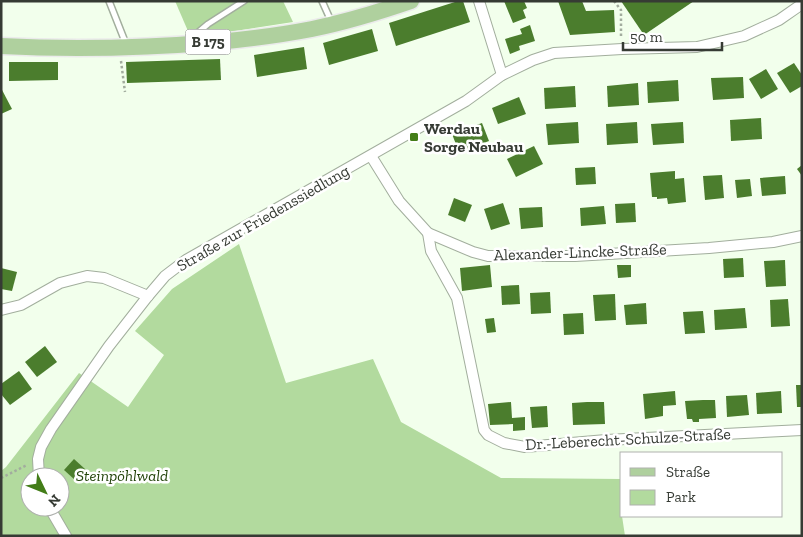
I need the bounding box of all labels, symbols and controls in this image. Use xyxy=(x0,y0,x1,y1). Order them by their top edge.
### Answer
scale bar xyxy=(623,20,722,52)
text: 50 m xyxy=(630,28,663,46)
road number: B 175 xyxy=(186,30,230,54)
place label: Werdau Sorge Neubau xyxy=(424,119,524,156)
marker: Werdau Sorge Neubau xyxy=(408,131,420,143)
street label: Straße zur Friedenssiedlung xyxy=(173,161,353,275)
street label: Alexander-Lincke-Straße xyxy=(493,239,667,265)
street label: Dr.-Leberecht-Schulze-Straße xyxy=(525,424,731,454)
legend xyxy=(620,452,783,517)
text: Straße xyxy=(666,463,710,481)
park label: Steinpöhlwald xyxy=(76,466,168,485)
north arrow xyxy=(20,467,70,517)
text: Park xyxy=(666,488,696,506)
text: N xyxy=(44,491,64,510)

